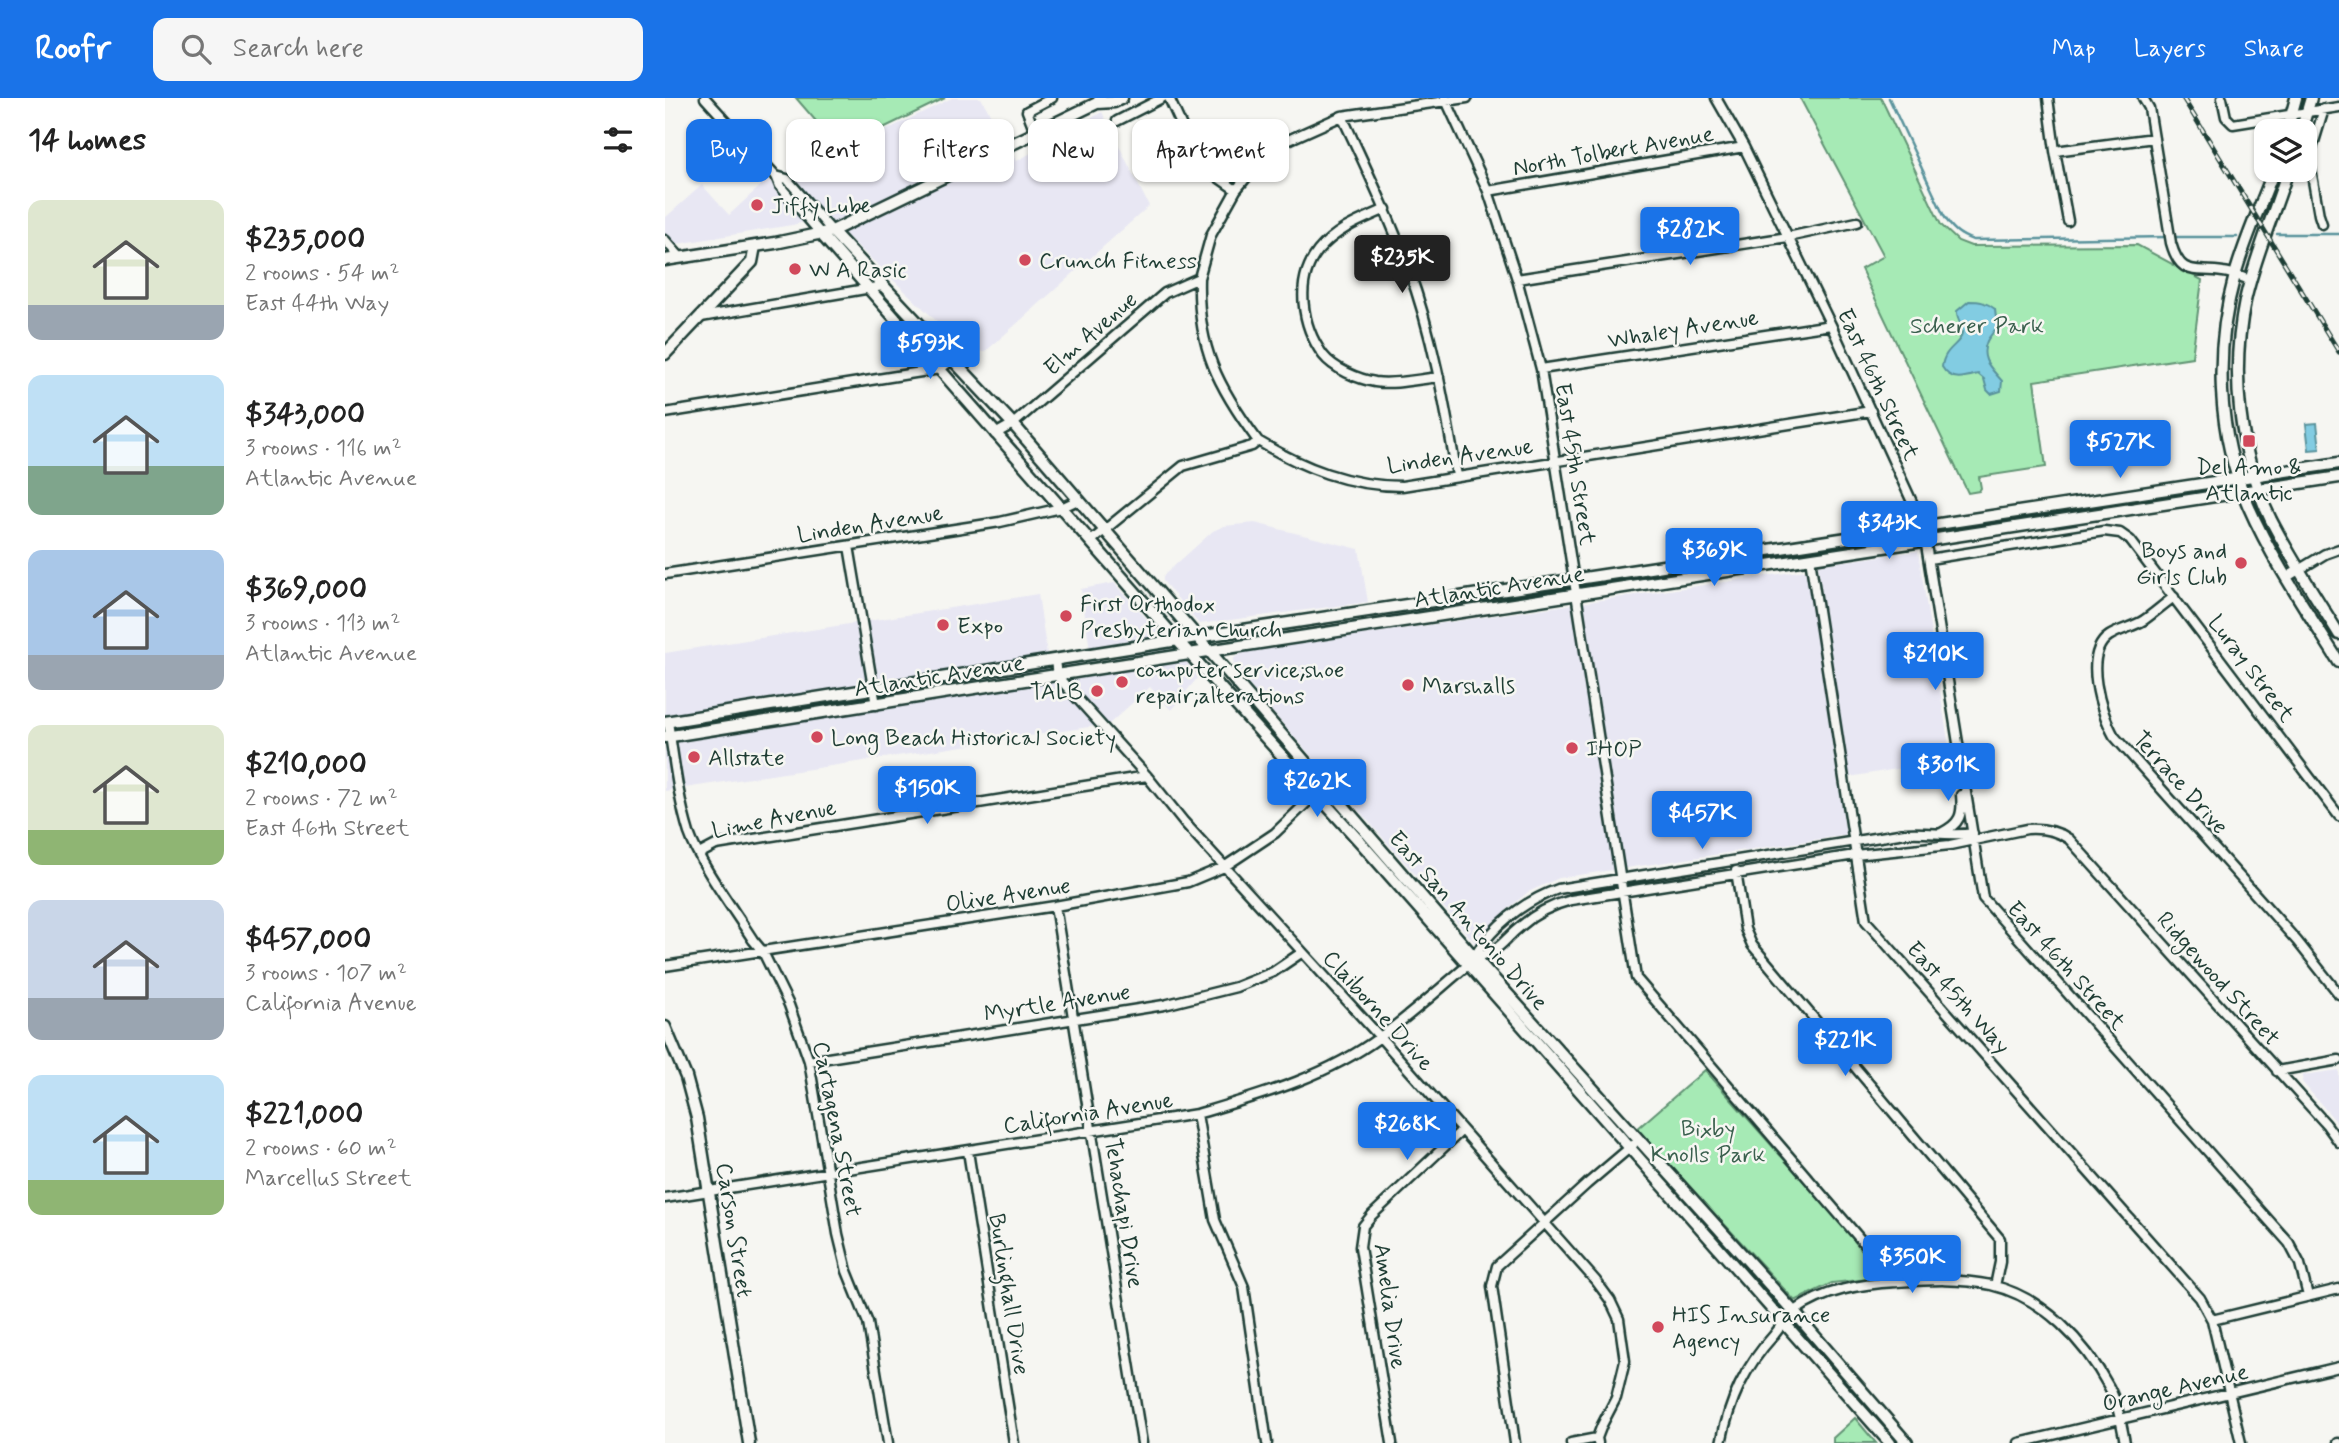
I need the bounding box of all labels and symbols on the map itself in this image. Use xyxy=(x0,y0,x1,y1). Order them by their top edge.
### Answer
street label: North Tolbert Avenue xyxy=(1511,120,1716,184)
place label: Jiffy Lube xyxy=(771,192,870,222)
marker: Jiffy Lube xyxy=(749,197,765,213)
pin: $282K xyxy=(1641,208,1739,267)
pin: $235K xyxy=(1353,236,1451,295)
place label: Crunch Fitness xyxy=(1039,247,1197,277)
marker: Crunch Fitness xyxy=(1017,252,1033,268)
place label: W A Rasic xyxy=(809,256,907,286)
marker: W A Rasic xyxy=(787,261,803,277)
street label: Elm Avenue xyxy=(1038,286,1144,383)
street label: Whaley Avenue xyxy=(1606,303,1761,357)
street label: East 46th Street xyxy=(1829,304,1926,466)
park label: Scherer Park xyxy=(1910,312,2044,342)
pin: $593K xyxy=(881,322,979,381)
street label: East 45th Street xyxy=(1546,381,1602,548)
pin: $527K xyxy=(2071,420,2169,480)
street label: Linden Avenue xyxy=(1385,432,1535,482)
marker: Del Amo & Atlantic xyxy=(2241,433,2257,449)
place label: Del Amo & Atlantic xyxy=(2196,453,2302,509)
street label: Linden Avenue xyxy=(795,499,946,551)
pin: $343K xyxy=(1840,502,1938,561)
pin: $369K xyxy=(1665,528,1763,588)
place label: Boys and Girls Club xyxy=(2136,537,2227,593)
marker: Boys and Girls Club xyxy=(2233,555,2249,571)
street label: Atlantic Avenue xyxy=(1412,560,1587,616)
place label: First Orthodox Presbyterian Church xyxy=(1080,590,1282,646)
marker: First Orthodox Presbyterian Church xyxy=(1058,608,1074,624)
street label: Luray Street xyxy=(2200,609,2301,729)
place label: Expo xyxy=(957,612,1003,642)
marker: Expo xyxy=(935,617,951,633)
pin: $210K xyxy=(1886,632,1984,692)
street label: Atlantic Avenue xyxy=(852,649,1027,705)
place label: computer service;shoe repair;alterations xyxy=(1136,656,1344,712)
place label: Marshalls xyxy=(1422,672,1515,702)
marker: computer service;shoe repair;alterations xyxy=(1114,674,1130,690)
marker: Marshalls xyxy=(1400,677,1416,693)
place label: TALB xyxy=(1030,678,1083,708)
marker: TALB xyxy=(1089,683,1105,699)
place label: Long Beach Historical Society xyxy=(831,724,1116,756)
street label: Terrace Drive xyxy=(2125,725,2234,842)
marker: Long Beach Historical Society xyxy=(809,729,825,745)
place label: IHOP xyxy=(1586,735,1641,765)
marker: IHOP xyxy=(1564,740,1580,756)
place label: Allstate xyxy=(708,744,785,774)
pin: $301K xyxy=(1899,744,1997,803)
marker: Allstate xyxy=(686,749,702,765)
pin: $262K xyxy=(1268,760,1366,819)
pin: $150K xyxy=(878,766,976,826)
pin: $457K xyxy=(1653,792,1751,851)
street label: Lime Avenue xyxy=(710,793,839,847)
street label: East San Antonio Drive xyxy=(1381,825,1554,1018)
street label: Olive Avenue xyxy=(944,871,1073,921)
street label: East 46th Street xyxy=(1999,895,2132,1038)
street label: Ridgewood Street xyxy=(2148,906,2286,1054)
street label: East 45th Way xyxy=(1899,935,2016,1061)
street label: Claiborne Drive xyxy=(1315,944,1440,1078)
street label: Myrtle Avenue xyxy=(982,978,1133,1030)
pin: $221K xyxy=(1796,1018,1894,1078)
street label: Cartagena Street xyxy=(804,1039,868,1220)
street label: California Avenue xyxy=(1001,1086,1176,1143)
pin: $268K xyxy=(1358,1102,1456,1162)
park label: Bixby Knolls Park xyxy=(1651,1115,1765,1171)
street label: Tehachapi Drive xyxy=(1096,1136,1150,1290)
street label: Carson Street xyxy=(708,1161,758,1300)
street label: Burlinghall Drive xyxy=(978,1211,1036,1378)
pin: $350K xyxy=(1863,1236,1961,1295)
street label: Amelia Drive xyxy=(1365,1242,1413,1371)
place label: HIS Insurance Agency xyxy=(1672,1301,1830,1357)
marker: HIS Insurance Agency xyxy=(1650,1319,1666,1335)
street label: Orange Avenue xyxy=(2100,1358,2252,1422)

